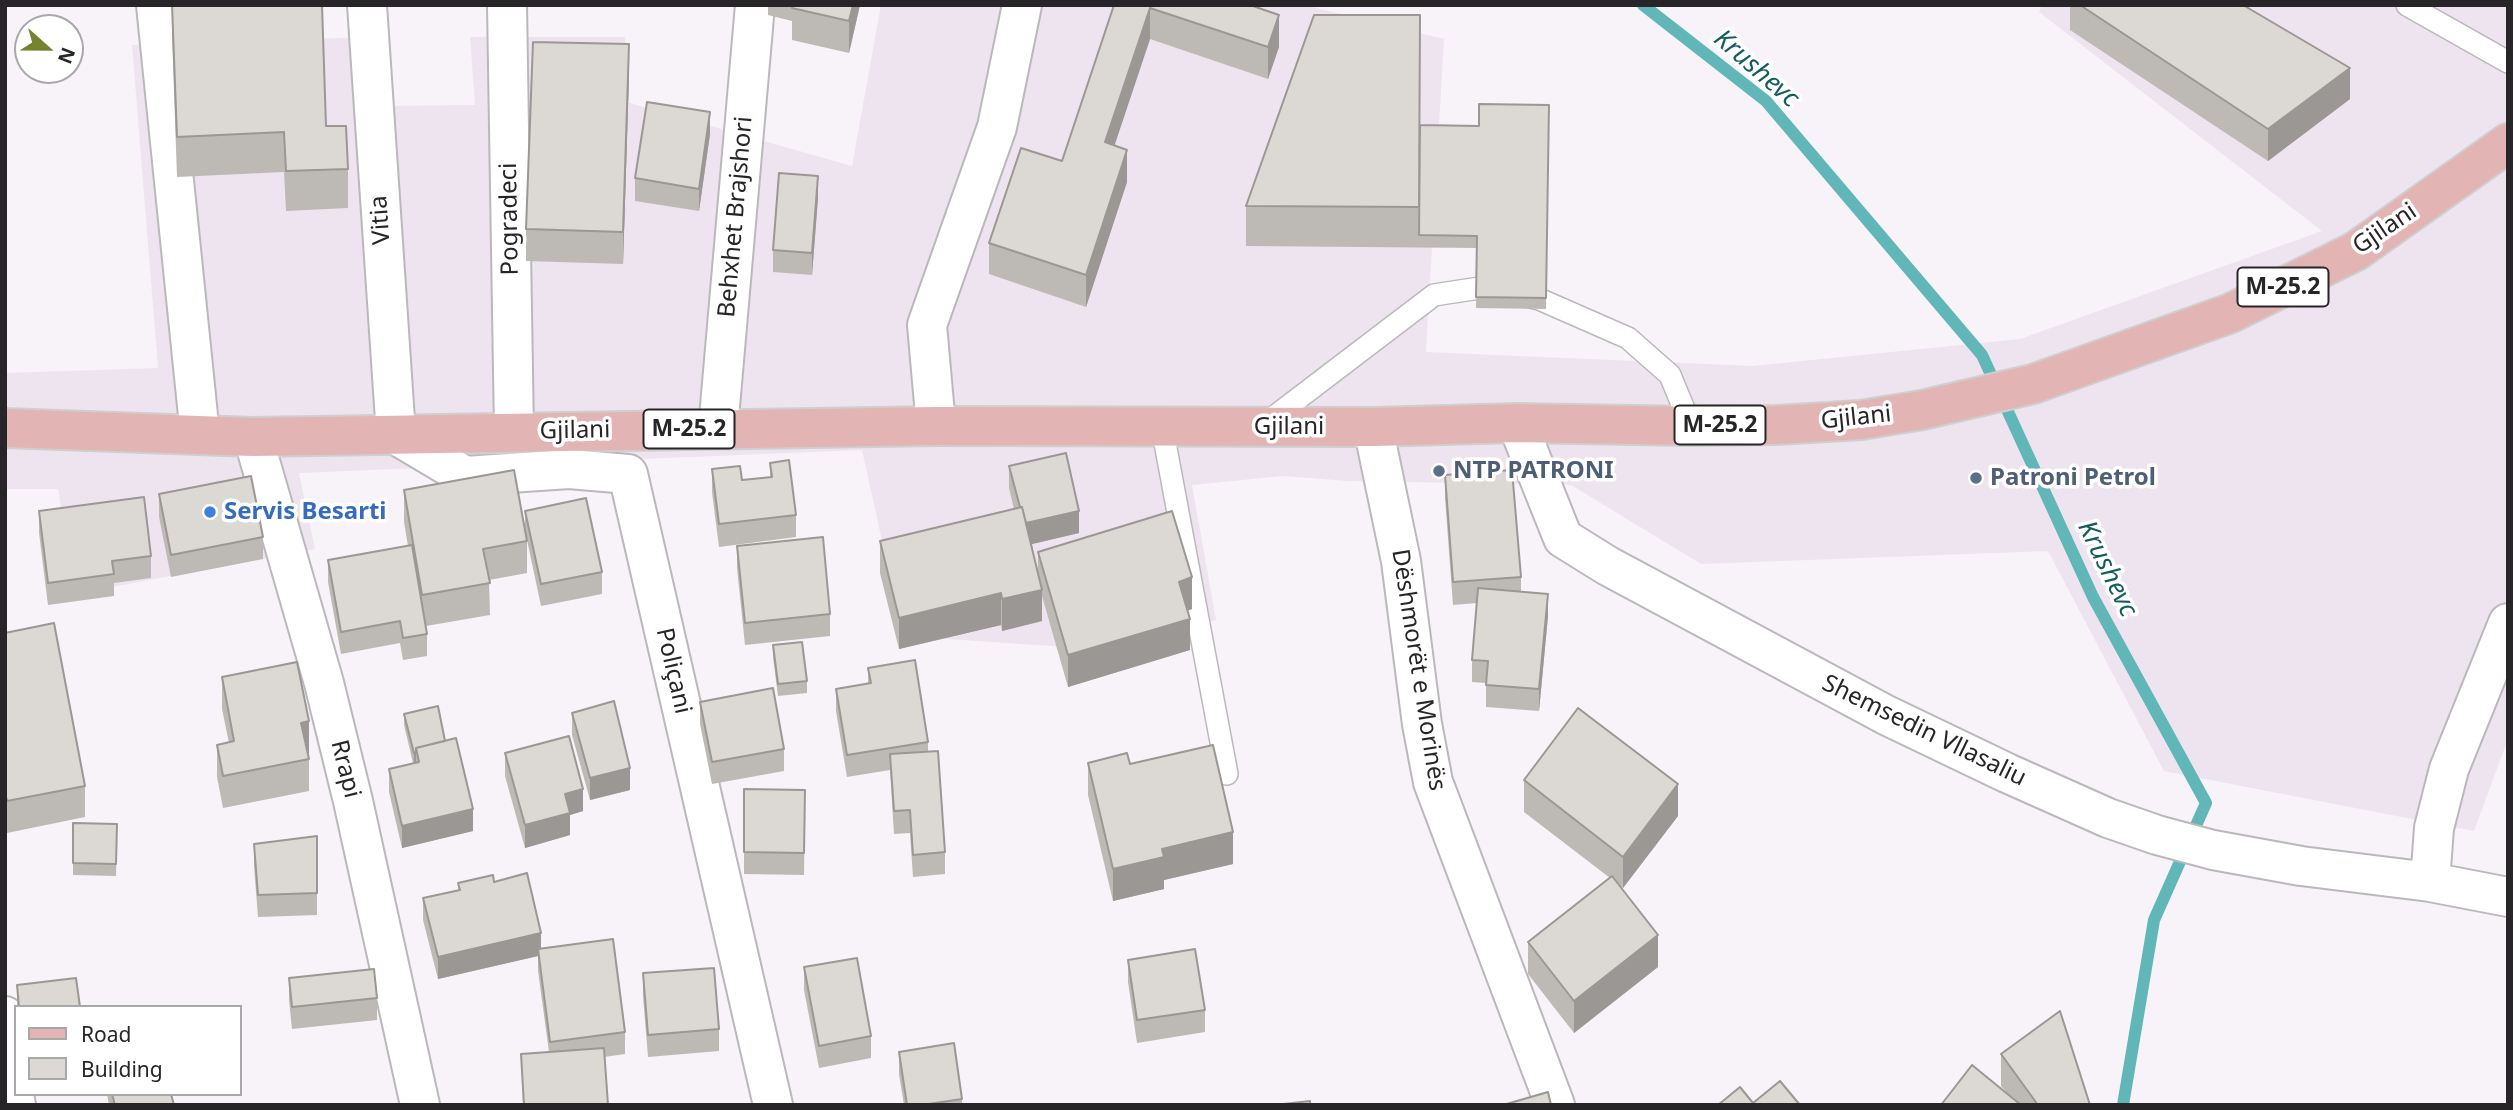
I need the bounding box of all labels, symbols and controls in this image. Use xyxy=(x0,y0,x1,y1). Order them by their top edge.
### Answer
north arrow xyxy=(14,14,84,84)
water label: Krushevc xyxy=(1707,24,1805,114)
text: N xyxy=(52,44,82,68)
street label: Behxhet Brajshori xyxy=(713,115,759,319)
street label: Pogradeci xyxy=(495,162,525,276)
street label: Vitia xyxy=(365,195,397,245)
street label: Gjilani xyxy=(2348,197,2422,261)
road number: M-25.2 xyxy=(2238,268,2328,306)
street label: Gjilani xyxy=(1819,400,1893,436)
road number: M-25.2 xyxy=(1674,406,1766,444)
road number: M-25.2 xyxy=(644,410,734,448)
street label: Gjilani xyxy=(1254,413,1324,441)
street label: Gjilani xyxy=(539,416,611,446)
place label: NTP PATRONI xyxy=(1453,457,1614,485)
marker: NTP PATRONI xyxy=(1431,463,1447,479)
place label: Patroni Petrol xyxy=(1990,464,2156,492)
marker: Patroni Petrol xyxy=(1968,470,1984,486)
place label: Servis Besarti xyxy=(224,498,386,526)
marker: Servis Besarti xyxy=(202,504,218,520)
water label: Krushevc xyxy=(2070,516,2144,622)
street label: Dëshmorët e Morinës xyxy=(1385,547,1451,793)
street label: Poliçani xyxy=(649,625,697,717)
street label: Shemsedin Vllasaliu xyxy=(1817,669,2031,793)
street label: Rrapi xyxy=(324,737,366,801)
legend xyxy=(14,1005,242,1096)
text: Road xyxy=(81,1020,131,1048)
text: Building xyxy=(81,1055,163,1083)

